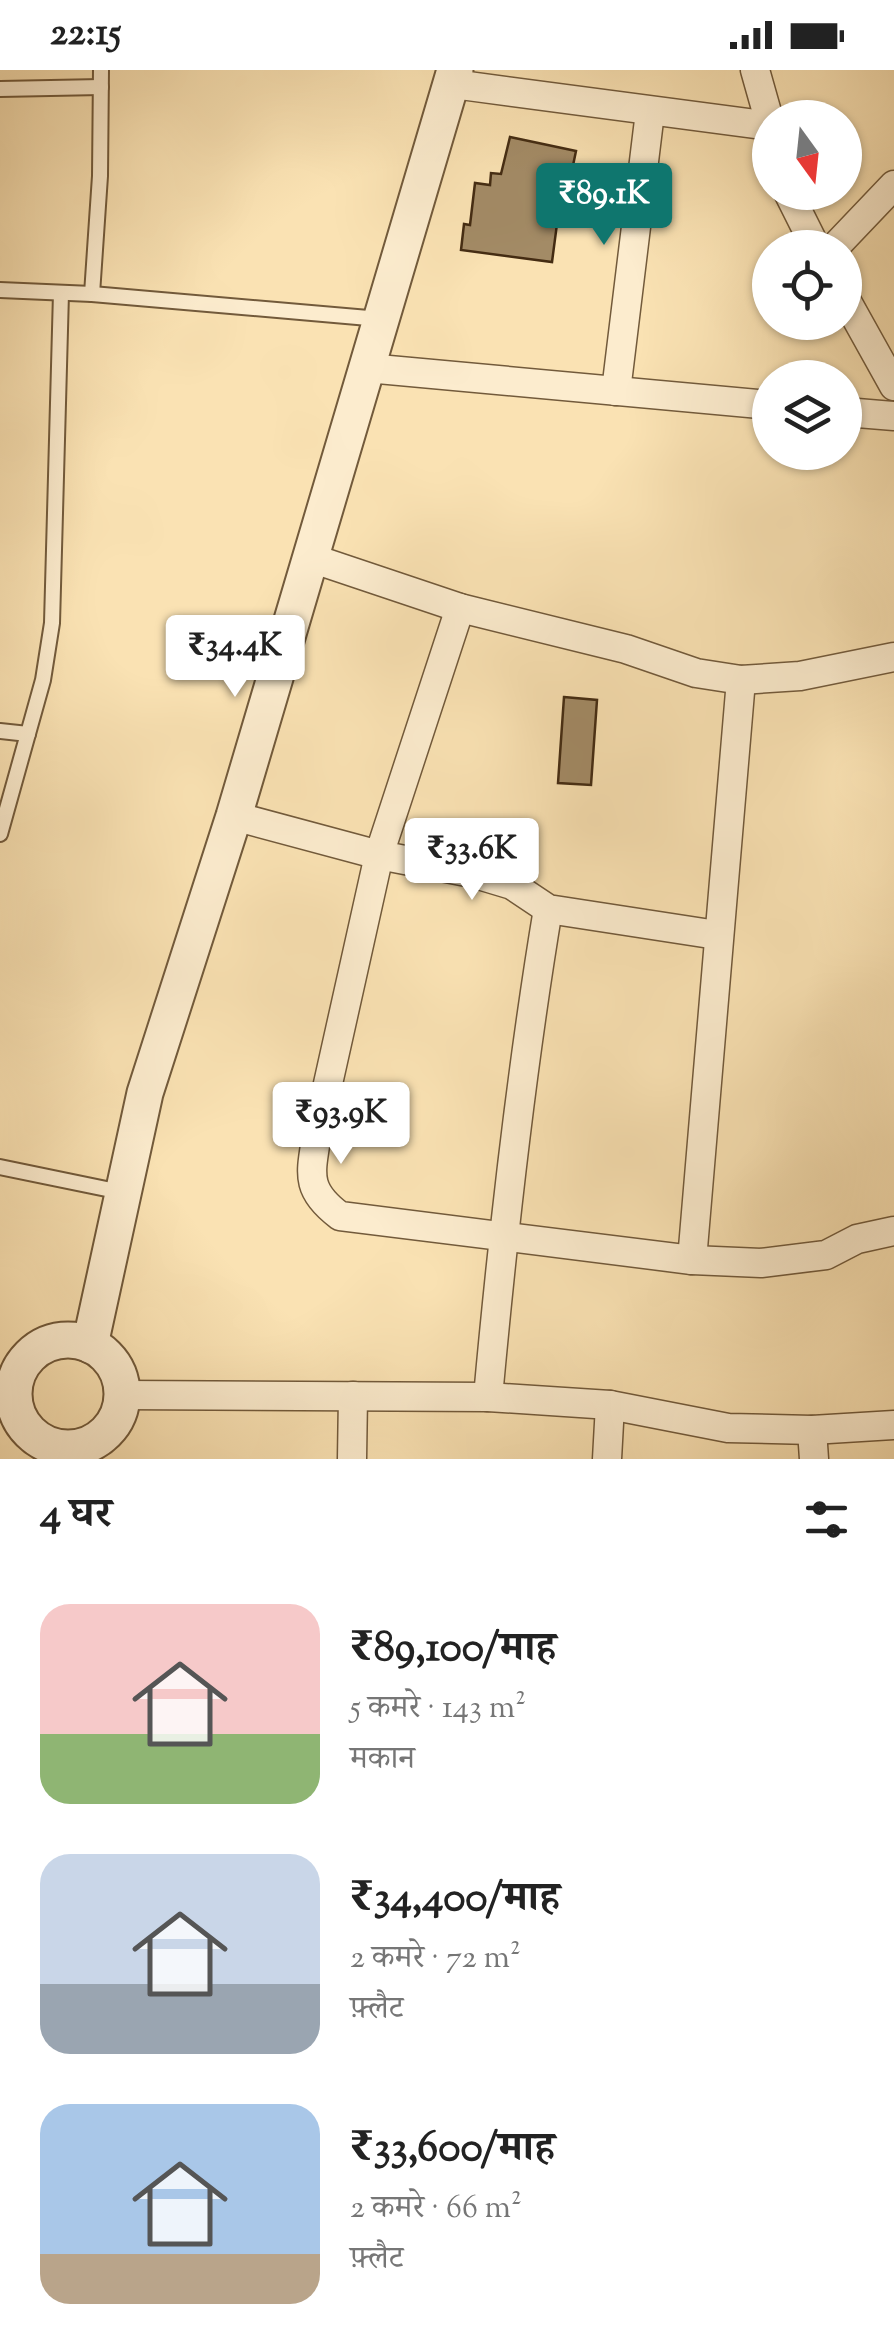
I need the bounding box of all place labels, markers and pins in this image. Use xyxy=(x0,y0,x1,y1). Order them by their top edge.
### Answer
pin: ₹89.1K xyxy=(523,163,685,248)
pin: ₹34.4K xyxy=(154,615,316,700)
pin: ₹33.6K xyxy=(391,818,553,903)
pin: ₹93.9K xyxy=(260,1082,422,1167)

